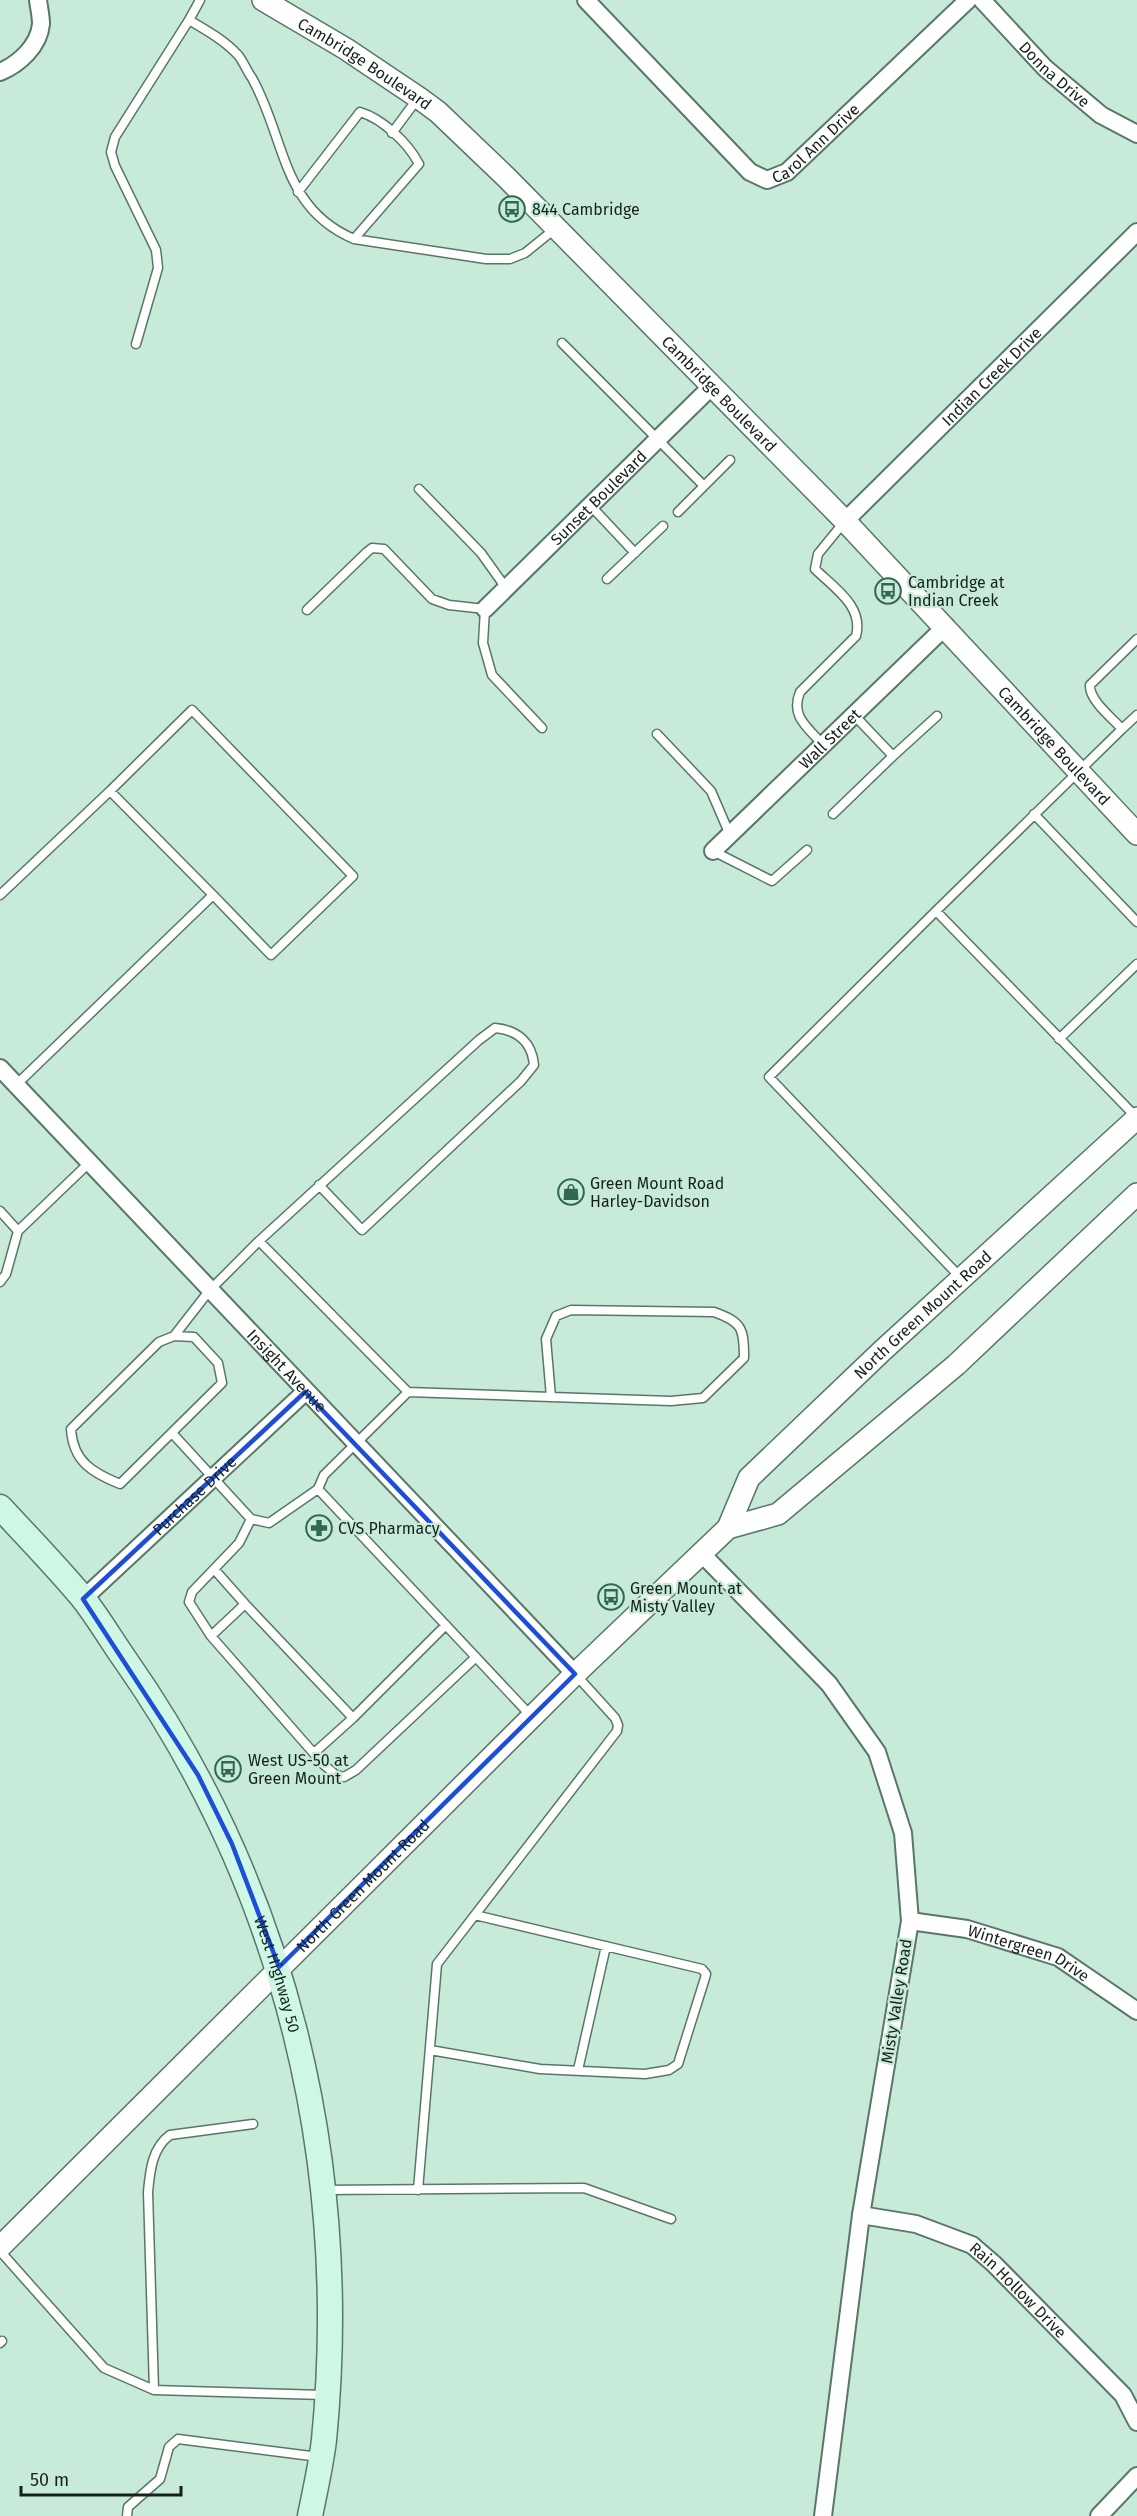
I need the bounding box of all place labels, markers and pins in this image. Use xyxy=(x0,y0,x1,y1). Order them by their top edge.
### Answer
bus stop icon: 844 Cambridge xyxy=(497,194,527,224)
place label: 844 Cambridge xyxy=(532,200,640,219)
place label: Cambridge at Indian Creek xyxy=(908,573,1005,610)
bus stop icon: Cambridge at Indian Creek xyxy=(873,576,903,606)
place label: Green Mount Road Harley-Davidson xyxy=(590,1174,724,1211)
shop icon: Green Mount Road Harley-Davidson xyxy=(556,1177,586,1207)
pharmacy icon: CVS Pharmacy xyxy=(304,1513,334,1543)
place label: CVS Pharmacy xyxy=(338,1519,440,1538)
place label: Green Mount at Misty Valley xyxy=(630,1579,742,1616)
bus stop icon: Green Mount at Misty Valley xyxy=(596,1582,626,1612)
place label: West US-50 at Green Mount xyxy=(248,1751,349,1788)
bus stop icon: West US-50 at Green Mount xyxy=(213,1754,243,1784)

